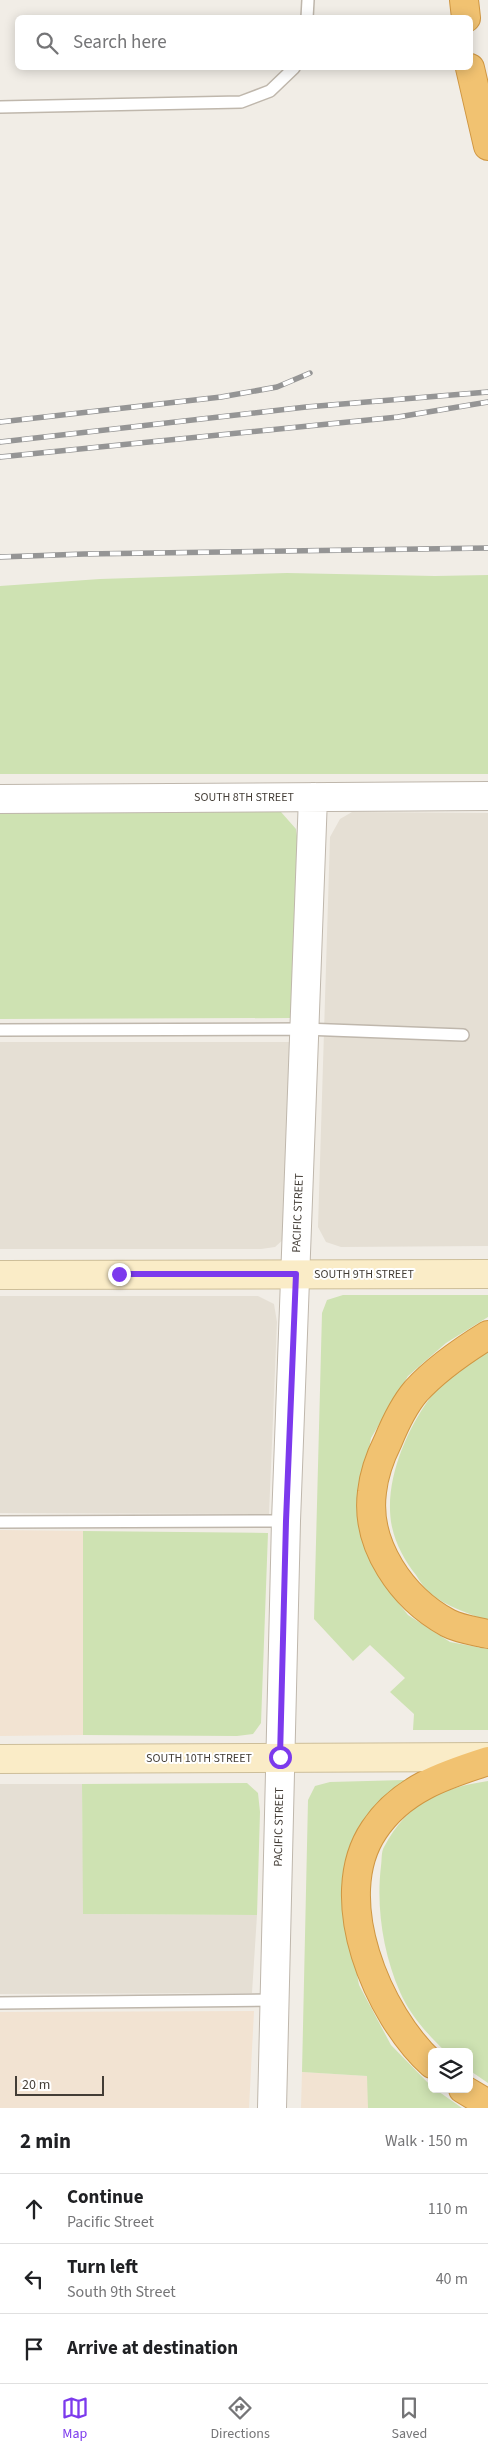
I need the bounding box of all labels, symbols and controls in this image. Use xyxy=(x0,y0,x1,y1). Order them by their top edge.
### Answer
search box xyxy=(15,15,473,70)
icon: search xyxy=(33,29,61,57)
text: Search here xyxy=(73,29,167,56)
street label: SOUTH 8TH STREET xyxy=(194,789,295,806)
street label: PACIFIC STREET xyxy=(288,1172,308,1253)
route end xyxy=(108,1263,131,1286)
street label: SOUTH 9TH STREET xyxy=(314,1266,415,1283)
route start xyxy=(269,1746,292,1769)
street label: SOUTH 10TH STREET xyxy=(146,1750,252,1767)
street label: PACIFIC STREET xyxy=(270,1787,288,1867)
map controls xyxy=(428,2048,473,2093)
button: layers xyxy=(428,2048,473,2093)
scale bar xyxy=(15,2073,104,2096)
text: 20 m xyxy=(22,2075,50,2095)
text: 2 min xyxy=(20,2126,71,2156)
text: Walk · 150 m xyxy=(385,2130,468,2152)
text: Continue xyxy=(67,2184,144,2211)
icon: ahead xyxy=(20,2195,48,2223)
text: 110 m xyxy=(428,2198,468,2220)
text: Pacific Street xyxy=(67,2211,154,2233)
text: Turn left xyxy=(67,2254,138,2281)
icon: left xyxy=(20,2265,48,2293)
text: 40 m xyxy=(436,2268,468,2290)
text: South 9th Street xyxy=(67,2281,176,2303)
icon: arrive xyxy=(20,2335,48,2363)
text: Arrive at destination xyxy=(67,2335,238,2362)
tab: Map xyxy=(61,2394,89,2444)
tab: Directions xyxy=(211,2394,270,2444)
tab: Saved xyxy=(391,2394,427,2444)

